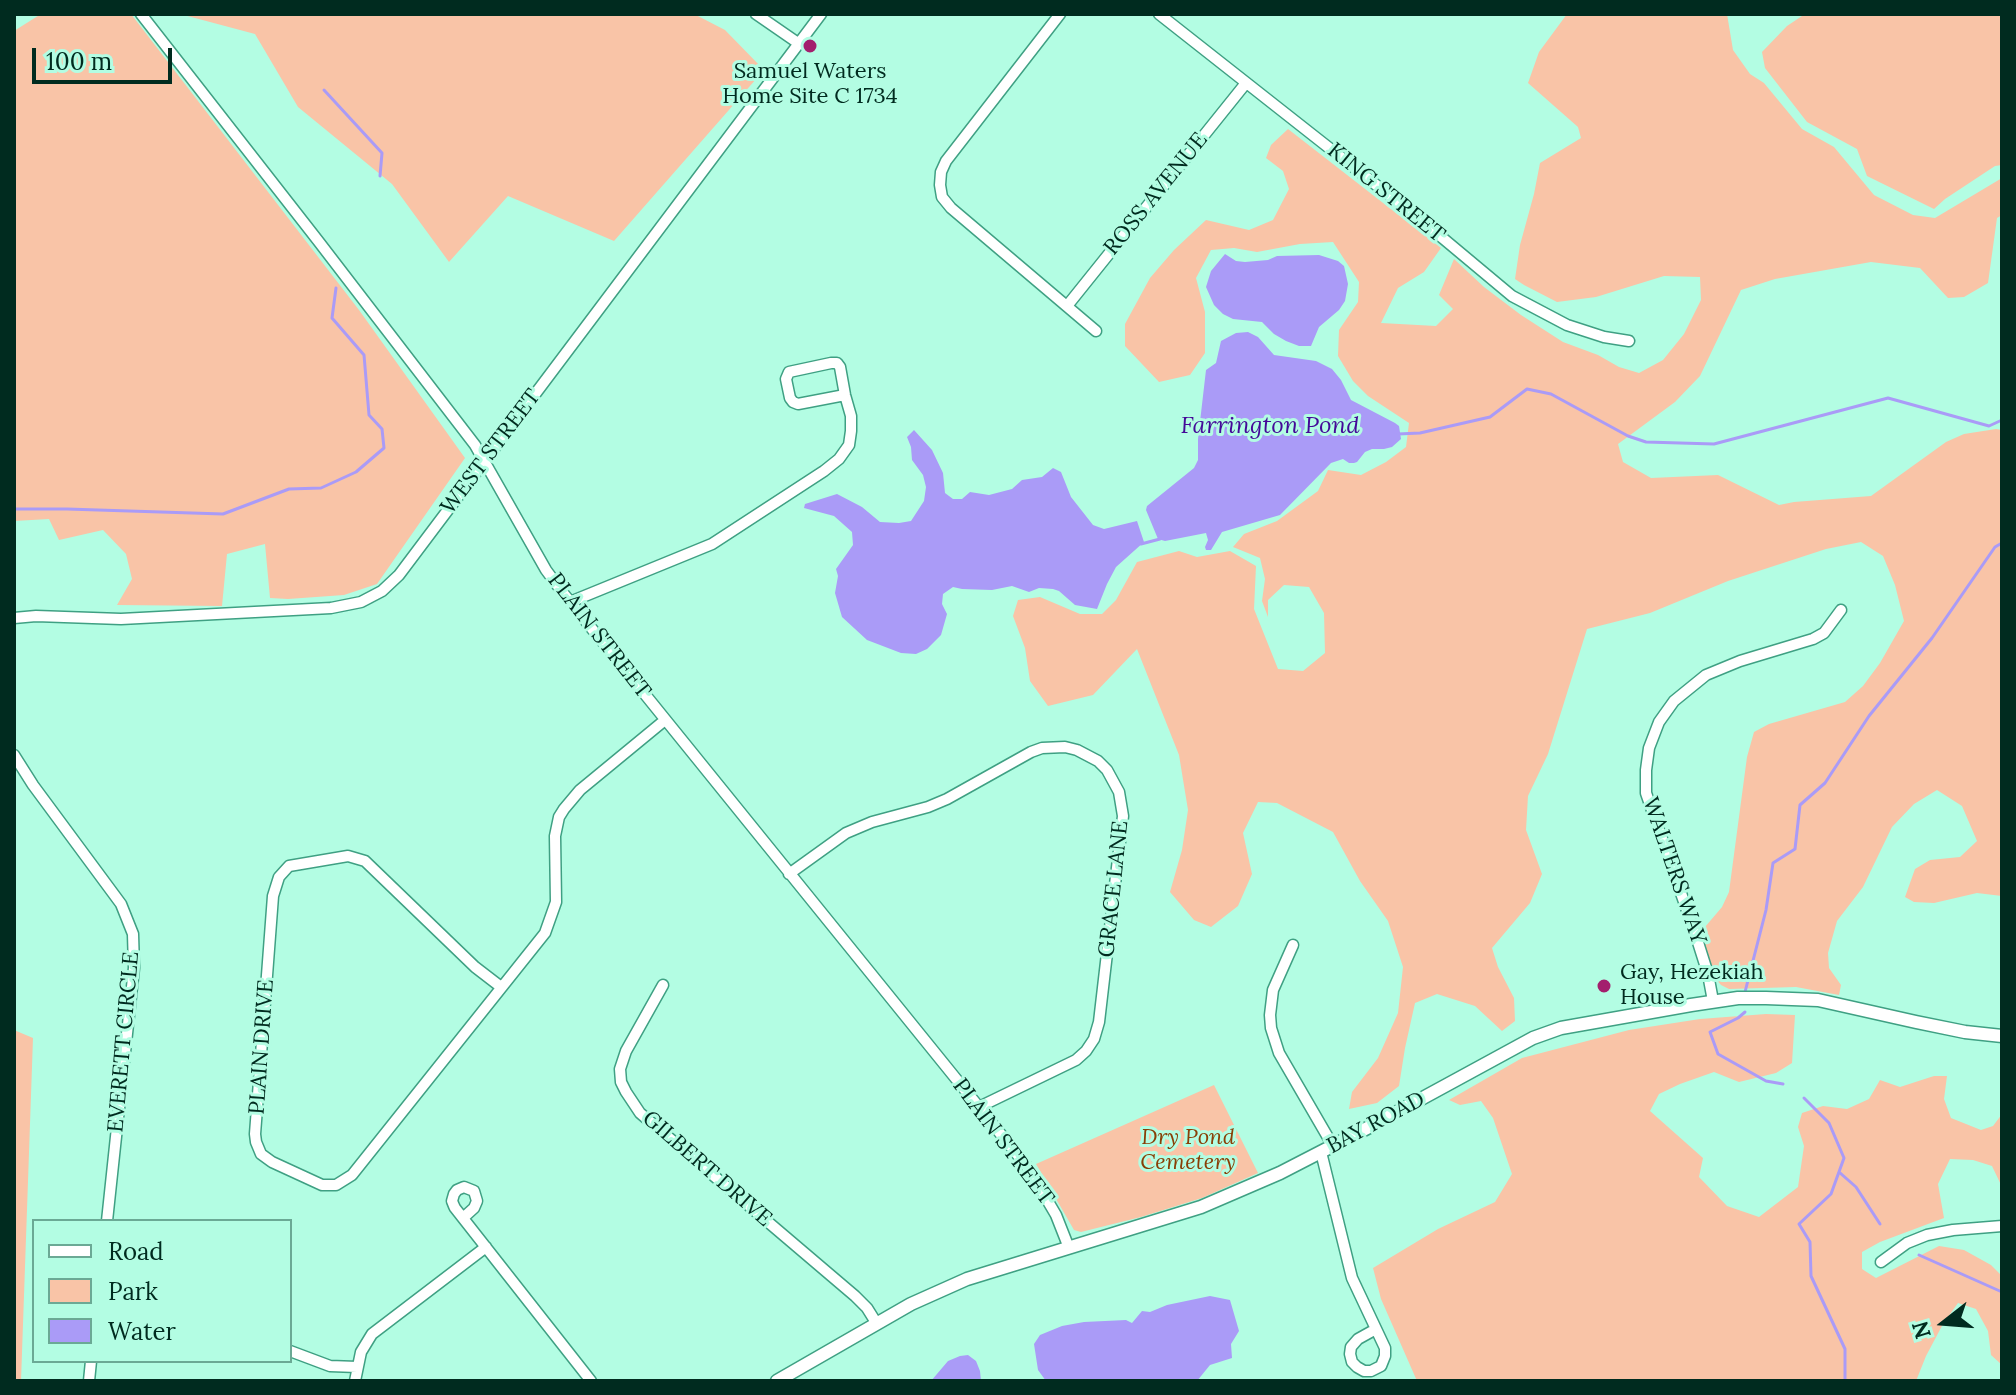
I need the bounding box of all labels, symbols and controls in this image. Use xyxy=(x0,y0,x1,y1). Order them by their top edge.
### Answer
scale bar xyxy=(36,32,176,82)
marker: Samuel Waters Home Site C 1734 xyxy=(801,37,819,55)
text: 100 m xyxy=(46,46,112,77)
place label: Samuel Waters Home Site C 1734 xyxy=(722,59,898,110)
street label: ROSS AVENUE xyxy=(1099,127,1213,261)
street label: KING STREET xyxy=(1322,138,1450,248)
street label: WEST STREET xyxy=(435,384,547,520)
water label: Farrington Pond xyxy=(1181,412,1359,440)
street label: PLAIN STREET xyxy=(542,568,656,704)
street label: WALTERS WAY xyxy=(1636,794,1712,948)
street label: GRACE LANE xyxy=(1094,819,1134,959)
street label: EVERETT CIRCLE xyxy=(103,950,145,1134)
place label: Gay, Hezekiah House xyxy=(1620,960,1764,1012)
marker: Gay, Hezekiah House xyxy=(1595,977,1613,995)
street label: PLAIN DRIVE xyxy=(244,979,280,1115)
street label: PLAIN STREET xyxy=(947,1073,1059,1211)
street label: BAY ROAD xyxy=(1323,1086,1429,1160)
street label: GILBERT DRIVE xyxy=(637,1106,777,1232)
park label: Dry Pond Cemetery xyxy=(1140,1125,1236,1176)
legend xyxy=(32,1219,292,1363)
text: Road xyxy=(108,1236,164,1267)
text: Park xyxy=(108,1276,158,1307)
north arrow xyxy=(1904,1283,1984,1363)
text: Water xyxy=(108,1316,176,1347)
text: N xyxy=(1905,1318,1937,1342)

